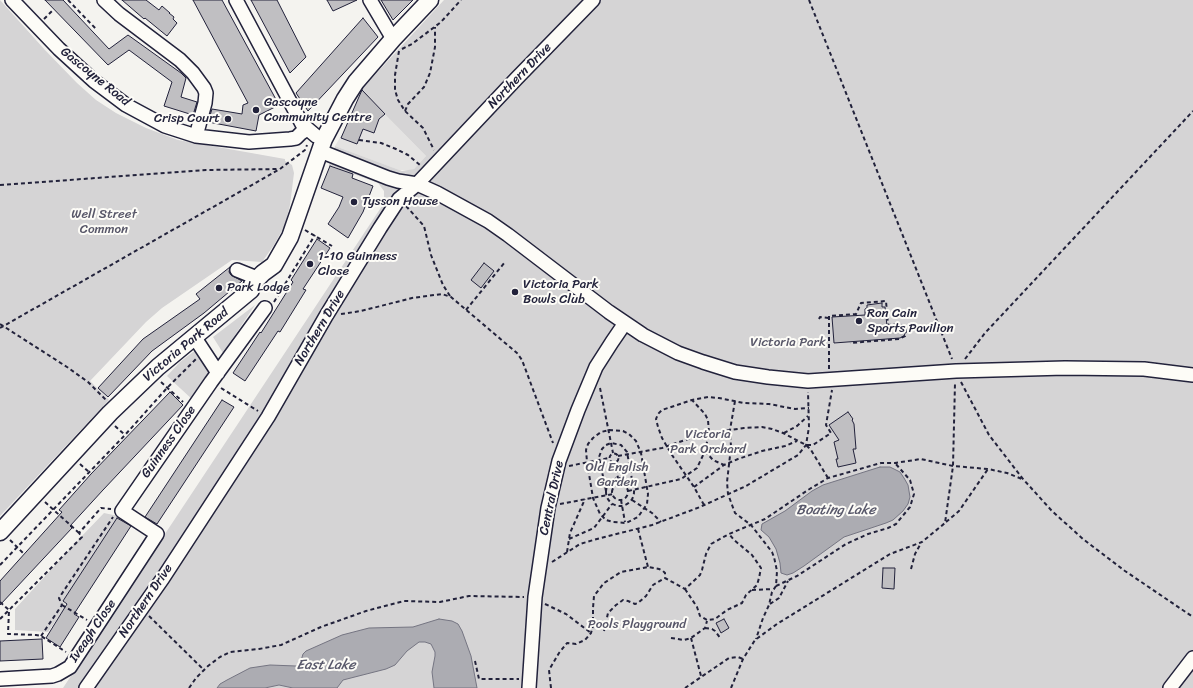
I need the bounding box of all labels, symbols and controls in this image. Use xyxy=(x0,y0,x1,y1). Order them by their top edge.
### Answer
street label: Northern Drive xyxy=(485,40,555,112)
street label: Gascoyne Road xyxy=(57,44,133,110)
place label: Gascoyne Community Centre xyxy=(264,95,372,126)
marker: Gascoyne Community Centre xyxy=(251,105,261,115)
place label: Crisp Court xyxy=(154,111,220,127)
marker: Crisp Court xyxy=(223,114,233,124)
place label: Tysson House xyxy=(362,194,438,210)
marker: Tysson House xyxy=(349,197,359,207)
park label: Well Street Common xyxy=(71,207,137,238)
place label: 1-10 Guinness Close xyxy=(318,249,397,280)
marker: 1-10 Guinness Close xyxy=(305,259,315,269)
place label: Victoria Park Bowls Club xyxy=(523,277,599,308)
place label: Park Lodge xyxy=(227,280,290,296)
marker: Park Lodge xyxy=(214,283,224,293)
street label: Northern Drive xyxy=(291,287,349,369)
marker: Victoria Park Bowls Club xyxy=(510,287,520,297)
street label: Victoria Park Road xyxy=(140,305,232,385)
place label: Ron Cain Sports Pavilion xyxy=(867,306,954,337)
marker: Ron Cain Sports Pavilion xyxy=(854,316,864,326)
park label: Victoria Park xyxy=(750,335,826,351)
street label: Guinness Close xyxy=(138,403,200,481)
park label: Victoria Park Orchard xyxy=(670,427,746,458)
street label: Central Drive xyxy=(536,459,568,537)
park label: Old English Garden xyxy=(585,460,649,491)
water label: Boating Lake xyxy=(796,502,876,518)
street label: Northern Drive xyxy=(116,561,176,641)
street label: Iveagh Close xyxy=(66,597,120,665)
park label: Pools Playground xyxy=(588,617,686,633)
water label: East Lake xyxy=(296,657,356,673)

